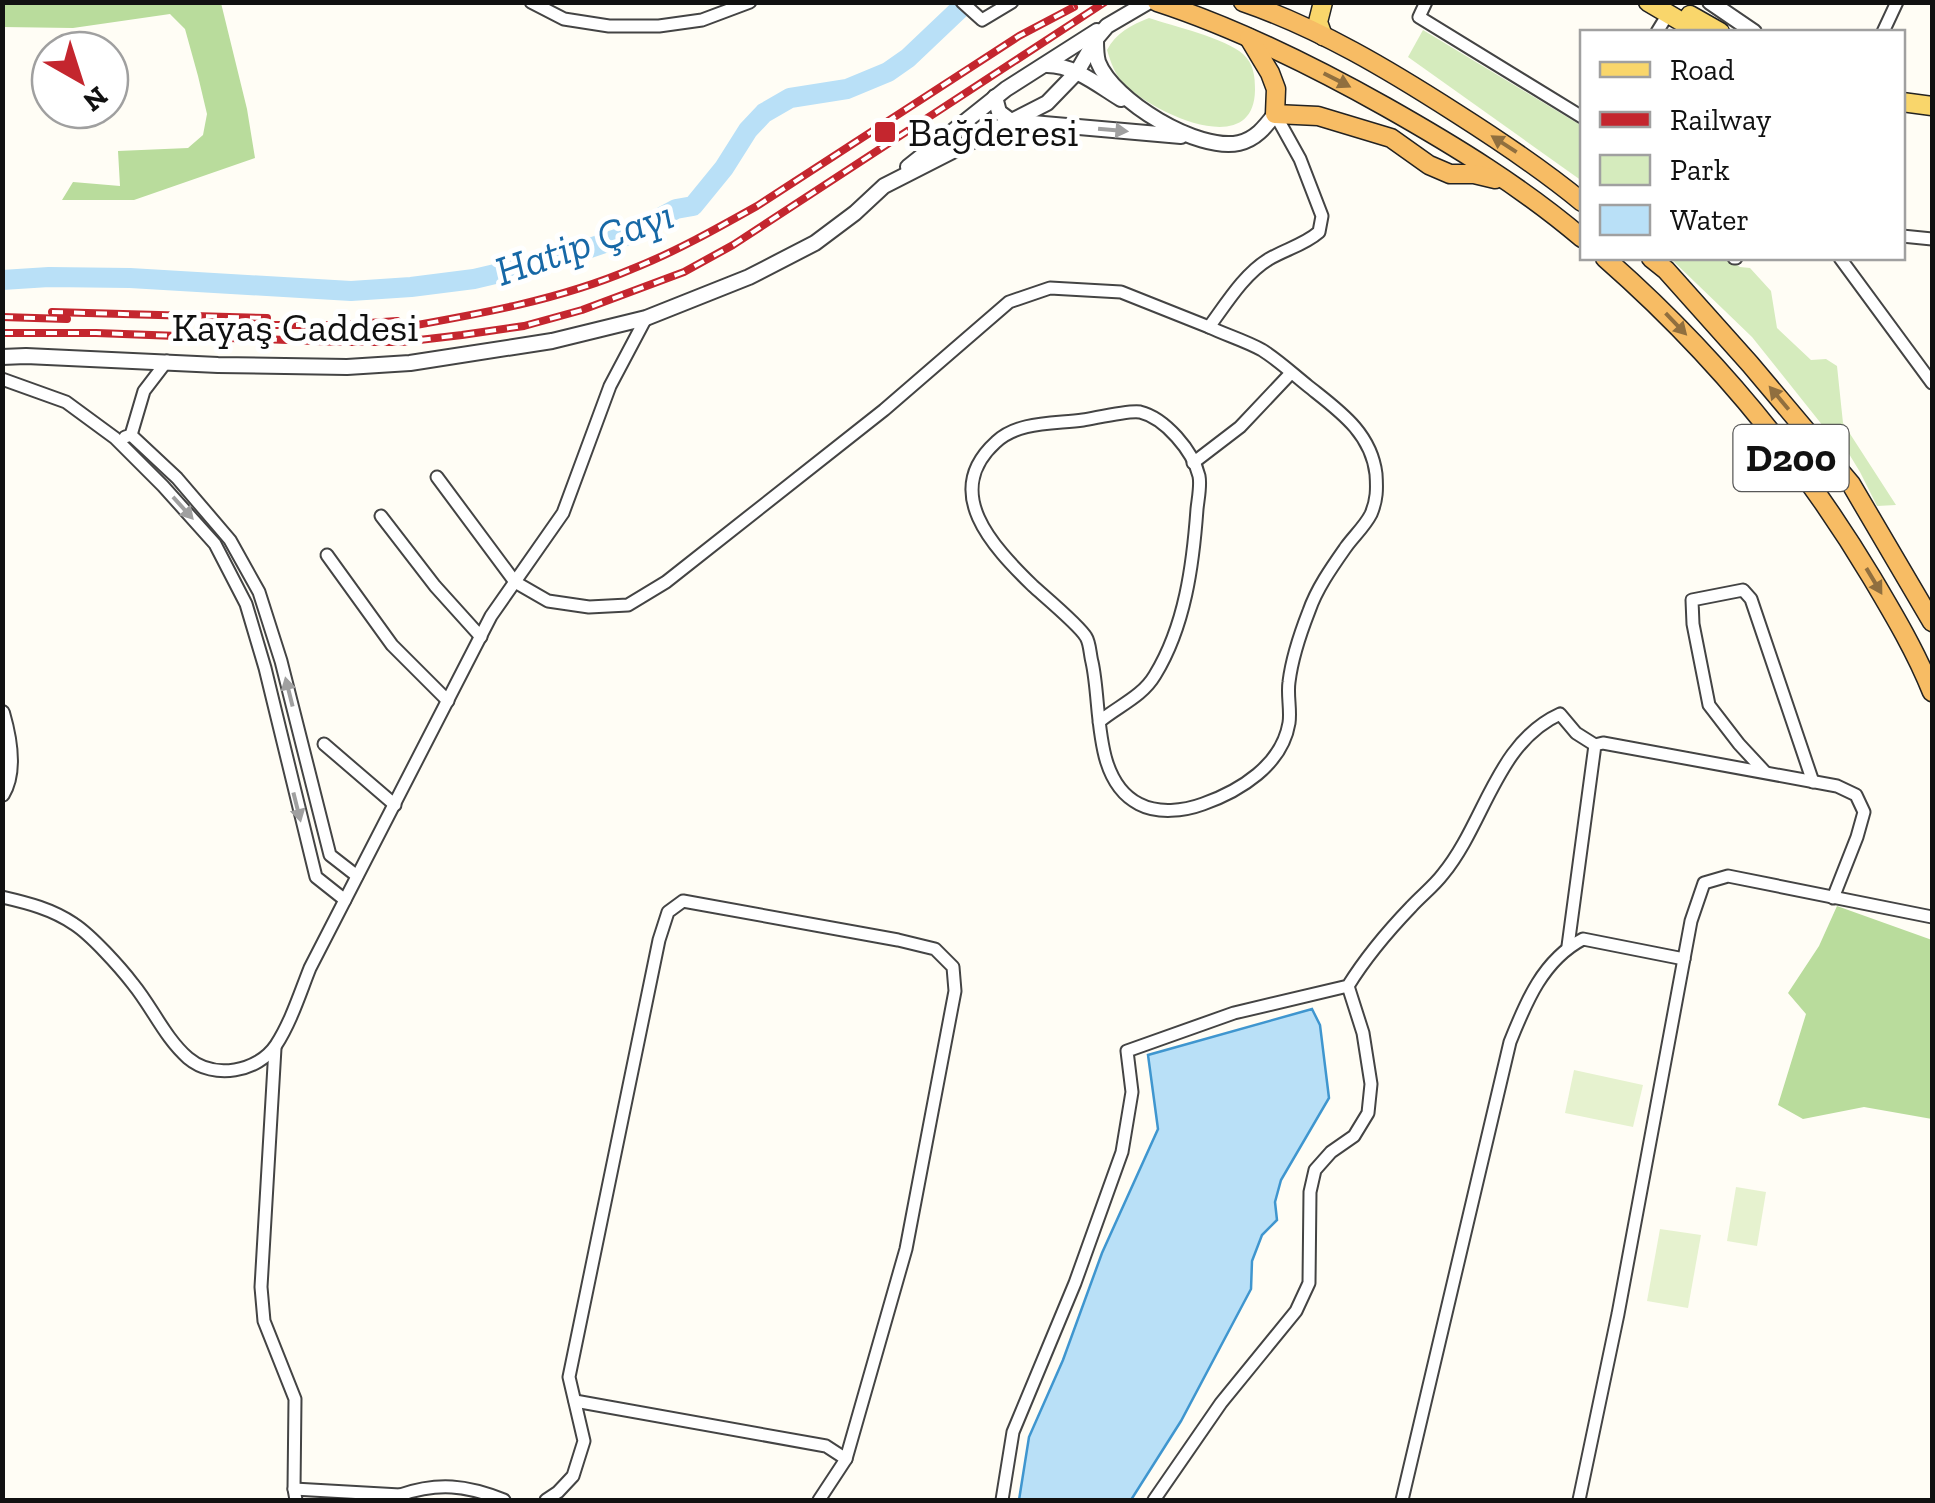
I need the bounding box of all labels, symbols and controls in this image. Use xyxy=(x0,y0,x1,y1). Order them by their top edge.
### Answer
north arrow xyxy=(30,30,130,130)
legend xyxy=(1580,30,1905,260)
text: Road xyxy=(1670,52,1735,88)
one-way arrow xyxy=(1322,72,1351,89)
text: N xyxy=(77,80,114,119)
text: Railway xyxy=(1670,102,1772,138)
place label: Bağderesi xyxy=(908,108,1078,156)
marker: Bağderesi xyxy=(872,119,898,145)
one-way arrow xyxy=(1098,122,1130,138)
one-way arrow xyxy=(1490,136,1518,154)
text: Park xyxy=(1670,152,1730,188)
water label: Hatip Çayı xyxy=(488,188,680,297)
text: Water xyxy=(1670,202,1749,238)
street label: Kayaş Caddesi xyxy=(171,303,419,351)
one-way arrow xyxy=(1664,312,1687,336)
one-way arrow xyxy=(1768,385,1790,410)
road number: D200 xyxy=(1734,425,1848,491)
one-way arrow xyxy=(172,495,194,520)
one-way arrow xyxy=(1865,567,1882,595)
one-way arrow xyxy=(281,676,297,707)
one-way arrow xyxy=(290,792,306,823)

